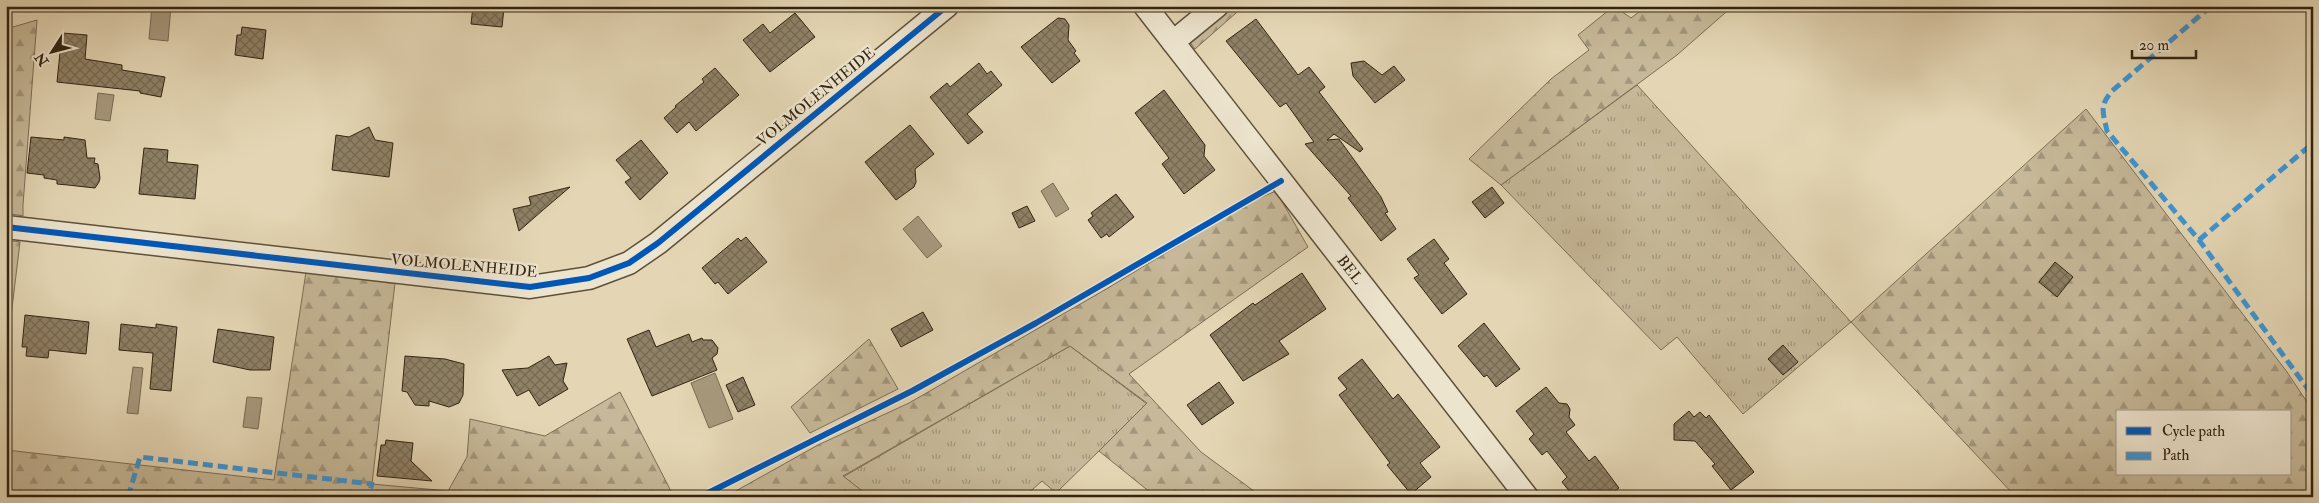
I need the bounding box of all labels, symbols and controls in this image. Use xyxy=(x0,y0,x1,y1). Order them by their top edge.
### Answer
north arrow xyxy=(28,28,78,78)
scale bar xyxy=(2132,28,2195,60)
text: 20 m xyxy=(2139,36,2169,55)
street label: VOLMOLENHEIDE xyxy=(753,43,879,151)
text: N xyxy=(31,49,53,70)
street label: VOLMOLENHEIDE xyxy=(390,250,538,282)
street label: BEL xyxy=(1333,251,1367,288)
legend xyxy=(2116,410,2292,476)
text: Cycle path xyxy=(2162,422,2225,442)
text: Path xyxy=(2162,446,2189,465)

